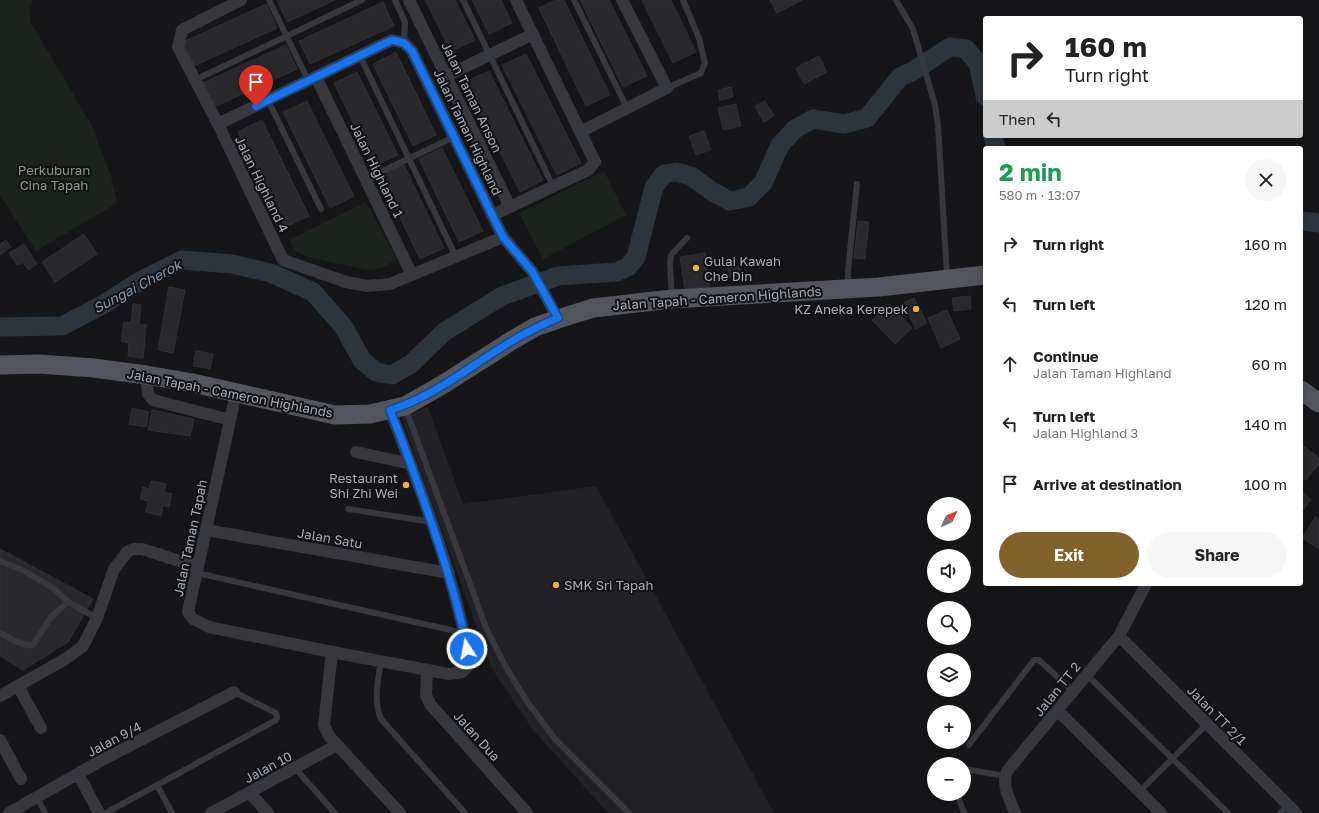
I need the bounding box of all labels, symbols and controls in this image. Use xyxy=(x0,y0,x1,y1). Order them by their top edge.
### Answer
text: 160 m xyxy=(1065,30,1147,63)
icon: right xyxy=(999,32,1051,84)
street label: Jalan Taman Anson xyxy=(438,39,506,155)
text: Turn right xyxy=(1065,64,1149,86)
pin xyxy=(239,65,273,106)
street label: Jalan Taman Highland xyxy=(430,66,506,198)
icon: arrive xyxy=(245,71,267,93)
icon: left xyxy=(1043,108,1065,130)
text: Then xyxy=(999,110,1035,128)
street label: Jalan Highland 1 xyxy=(347,120,407,220)
street label: Jalan Highland 4 xyxy=(232,133,292,235)
text: 2 min xyxy=(999,157,1062,186)
button: close xyxy=(1245,159,1287,201)
park label: Perkuburan Cina Tapah xyxy=(18,162,90,193)
text: 580 m · 13:07 xyxy=(999,187,1080,203)
icon: right xyxy=(999,233,1021,255)
text: Turn right xyxy=(1033,235,1104,253)
text: 160 m xyxy=(1244,235,1287,253)
place label: Gulai Kawah Che Din xyxy=(704,253,781,284)
water label: Sungai Cherok xyxy=(90,255,186,316)
marker: Gulai Kawah Che Din xyxy=(691,263,701,273)
street label: Jalan Tapah - Cameron Highlands xyxy=(612,283,822,313)
icon: left xyxy=(999,293,1021,315)
text: Turn left xyxy=(1033,295,1095,313)
text: 120 m xyxy=(1245,295,1287,313)
place label: KZ Aneka Kerepek xyxy=(794,301,909,317)
marker: KZ Aneka Kerepek xyxy=(911,304,921,314)
text: Continue xyxy=(1033,347,1099,365)
icon: ahead xyxy=(999,353,1021,375)
text: 60 m xyxy=(1252,355,1287,373)
street label: Jalan Tapah - Cameron Highlands xyxy=(126,365,334,421)
text: Jalan Taman Highland xyxy=(1033,365,1172,381)
text: Turn left xyxy=(1033,407,1095,425)
icon: left xyxy=(999,413,1021,435)
text: 140 m xyxy=(1244,415,1287,433)
text: Jalan Highland 3 xyxy=(1033,425,1138,441)
place label: Restaurant Shi Zhi Wei xyxy=(329,470,398,501)
icon: arrive xyxy=(999,473,1021,495)
text: Arrive at destination xyxy=(1033,475,1182,493)
text: 100 m xyxy=(1244,475,1287,493)
street label: Jalan Taman Tapah xyxy=(170,478,210,598)
marker: Restaurant Shi Zhi Wei xyxy=(401,480,411,490)
north arrow xyxy=(927,497,971,541)
map controls xyxy=(927,497,971,801)
street label: Jalan Satu xyxy=(296,524,364,552)
button: Exit xyxy=(999,532,1139,578)
button: Share xyxy=(1147,532,1287,578)
button: sound xyxy=(927,549,971,593)
place label: SMK Sri Tapah xyxy=(564,577,653,593)
marker: SMK Sri Tapah xyxy=(551,580,561,590)
button: search xyxy=(927,601,971,645)
position arrow xyxy=(446,628,488,670)
button: layers xyxy=(927,653,971,697)
street label: Jalan TT 2 xyxy=(1030,659,1084,719)
street label: Jalan TT 2/1 xyxy=(1184,682,1250,748)
button: + xyxy=(927,705,971,749)
street label: Jalan Dua xyxy=(450,708,504,764)
street label: Jalan 9/4 xyxy=(84,718,144,760)
street label: Jalan 10 xyxy=(241,748,295,786)
button: − xyxy=(927,757,971,801)

